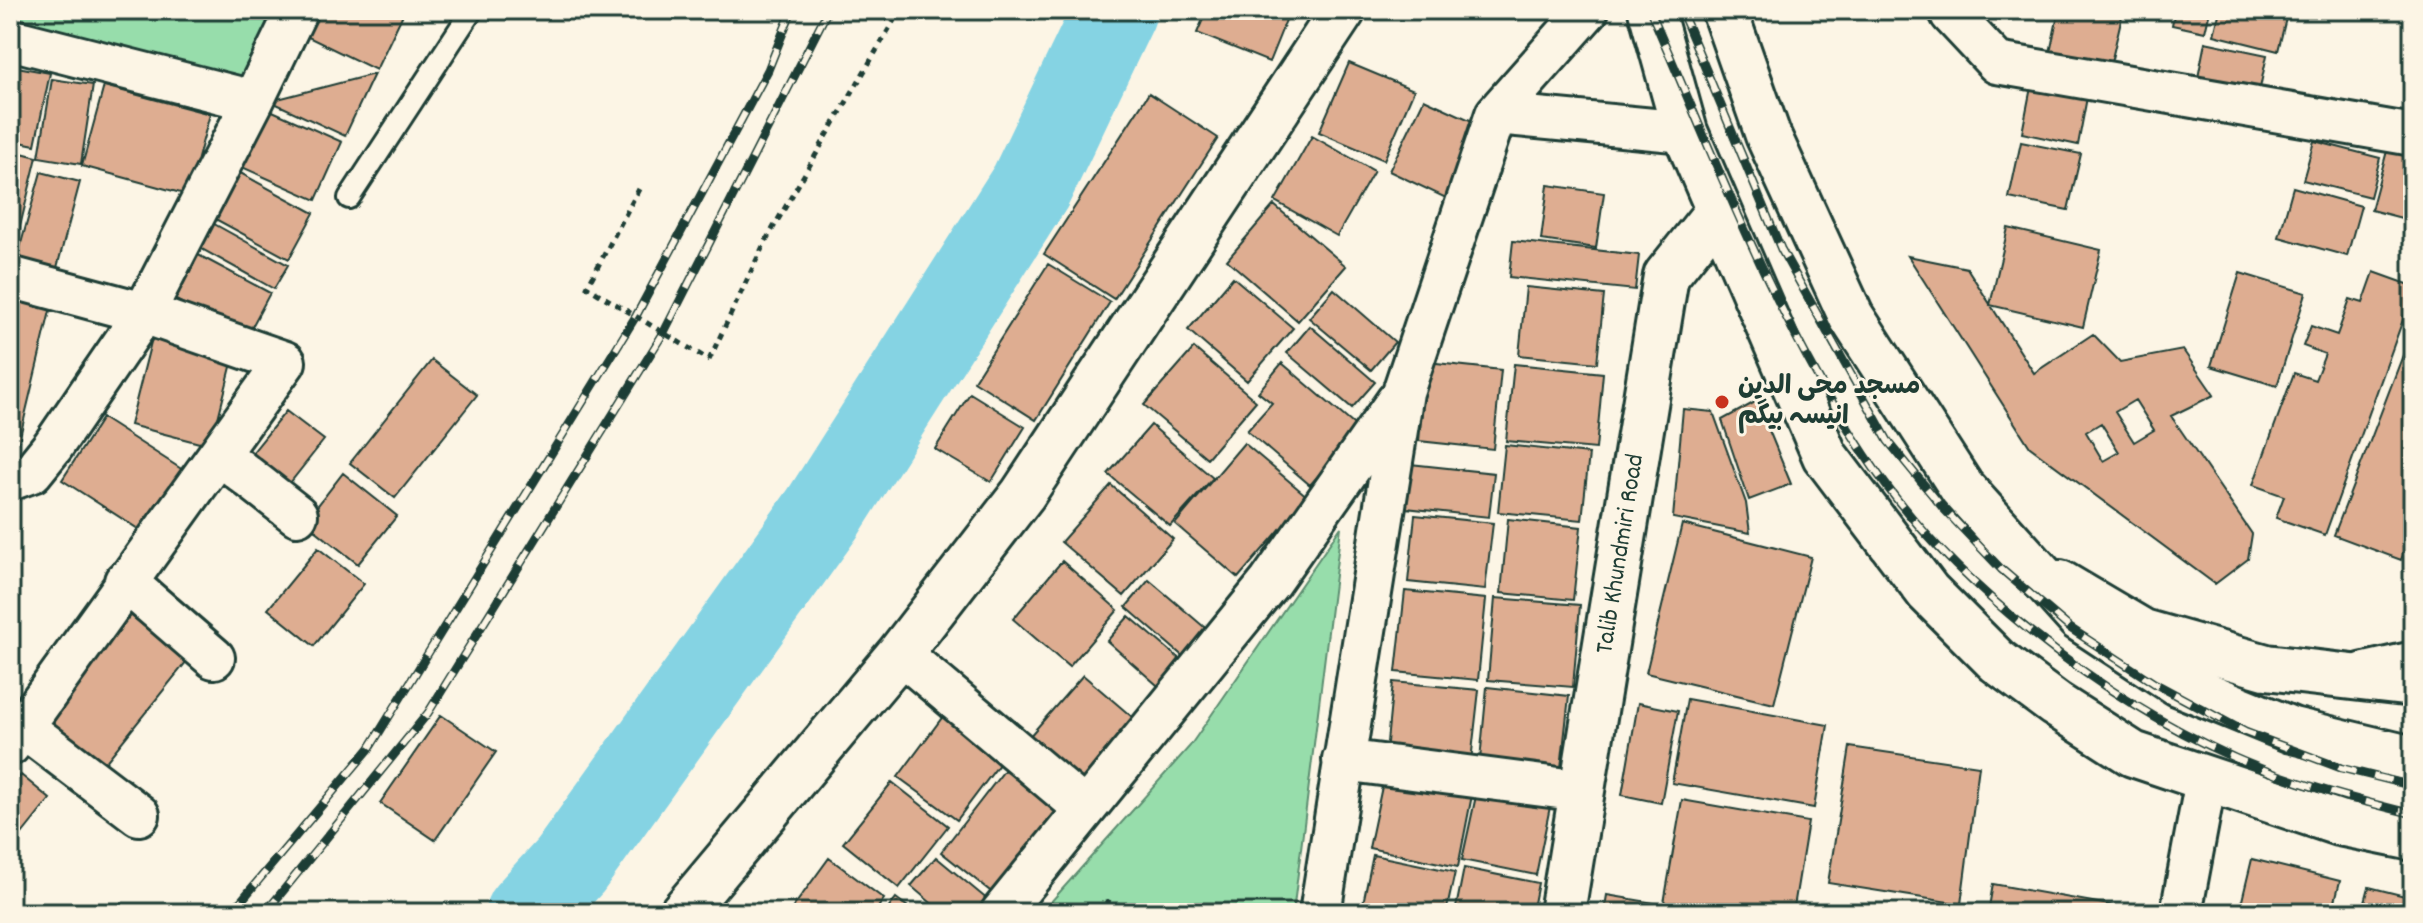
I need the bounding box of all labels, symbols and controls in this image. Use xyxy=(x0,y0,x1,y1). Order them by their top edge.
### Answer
place label: مسجد محی الدین انیسہ بیگم xyxy=(1738,369,1920,436)
marker: مسجد محی الدین انیسہ بیگم xyxy=(1713,393,1731,411)
street label: Talib Khundmiri Road xyxy=(1587,452,1655,656)

